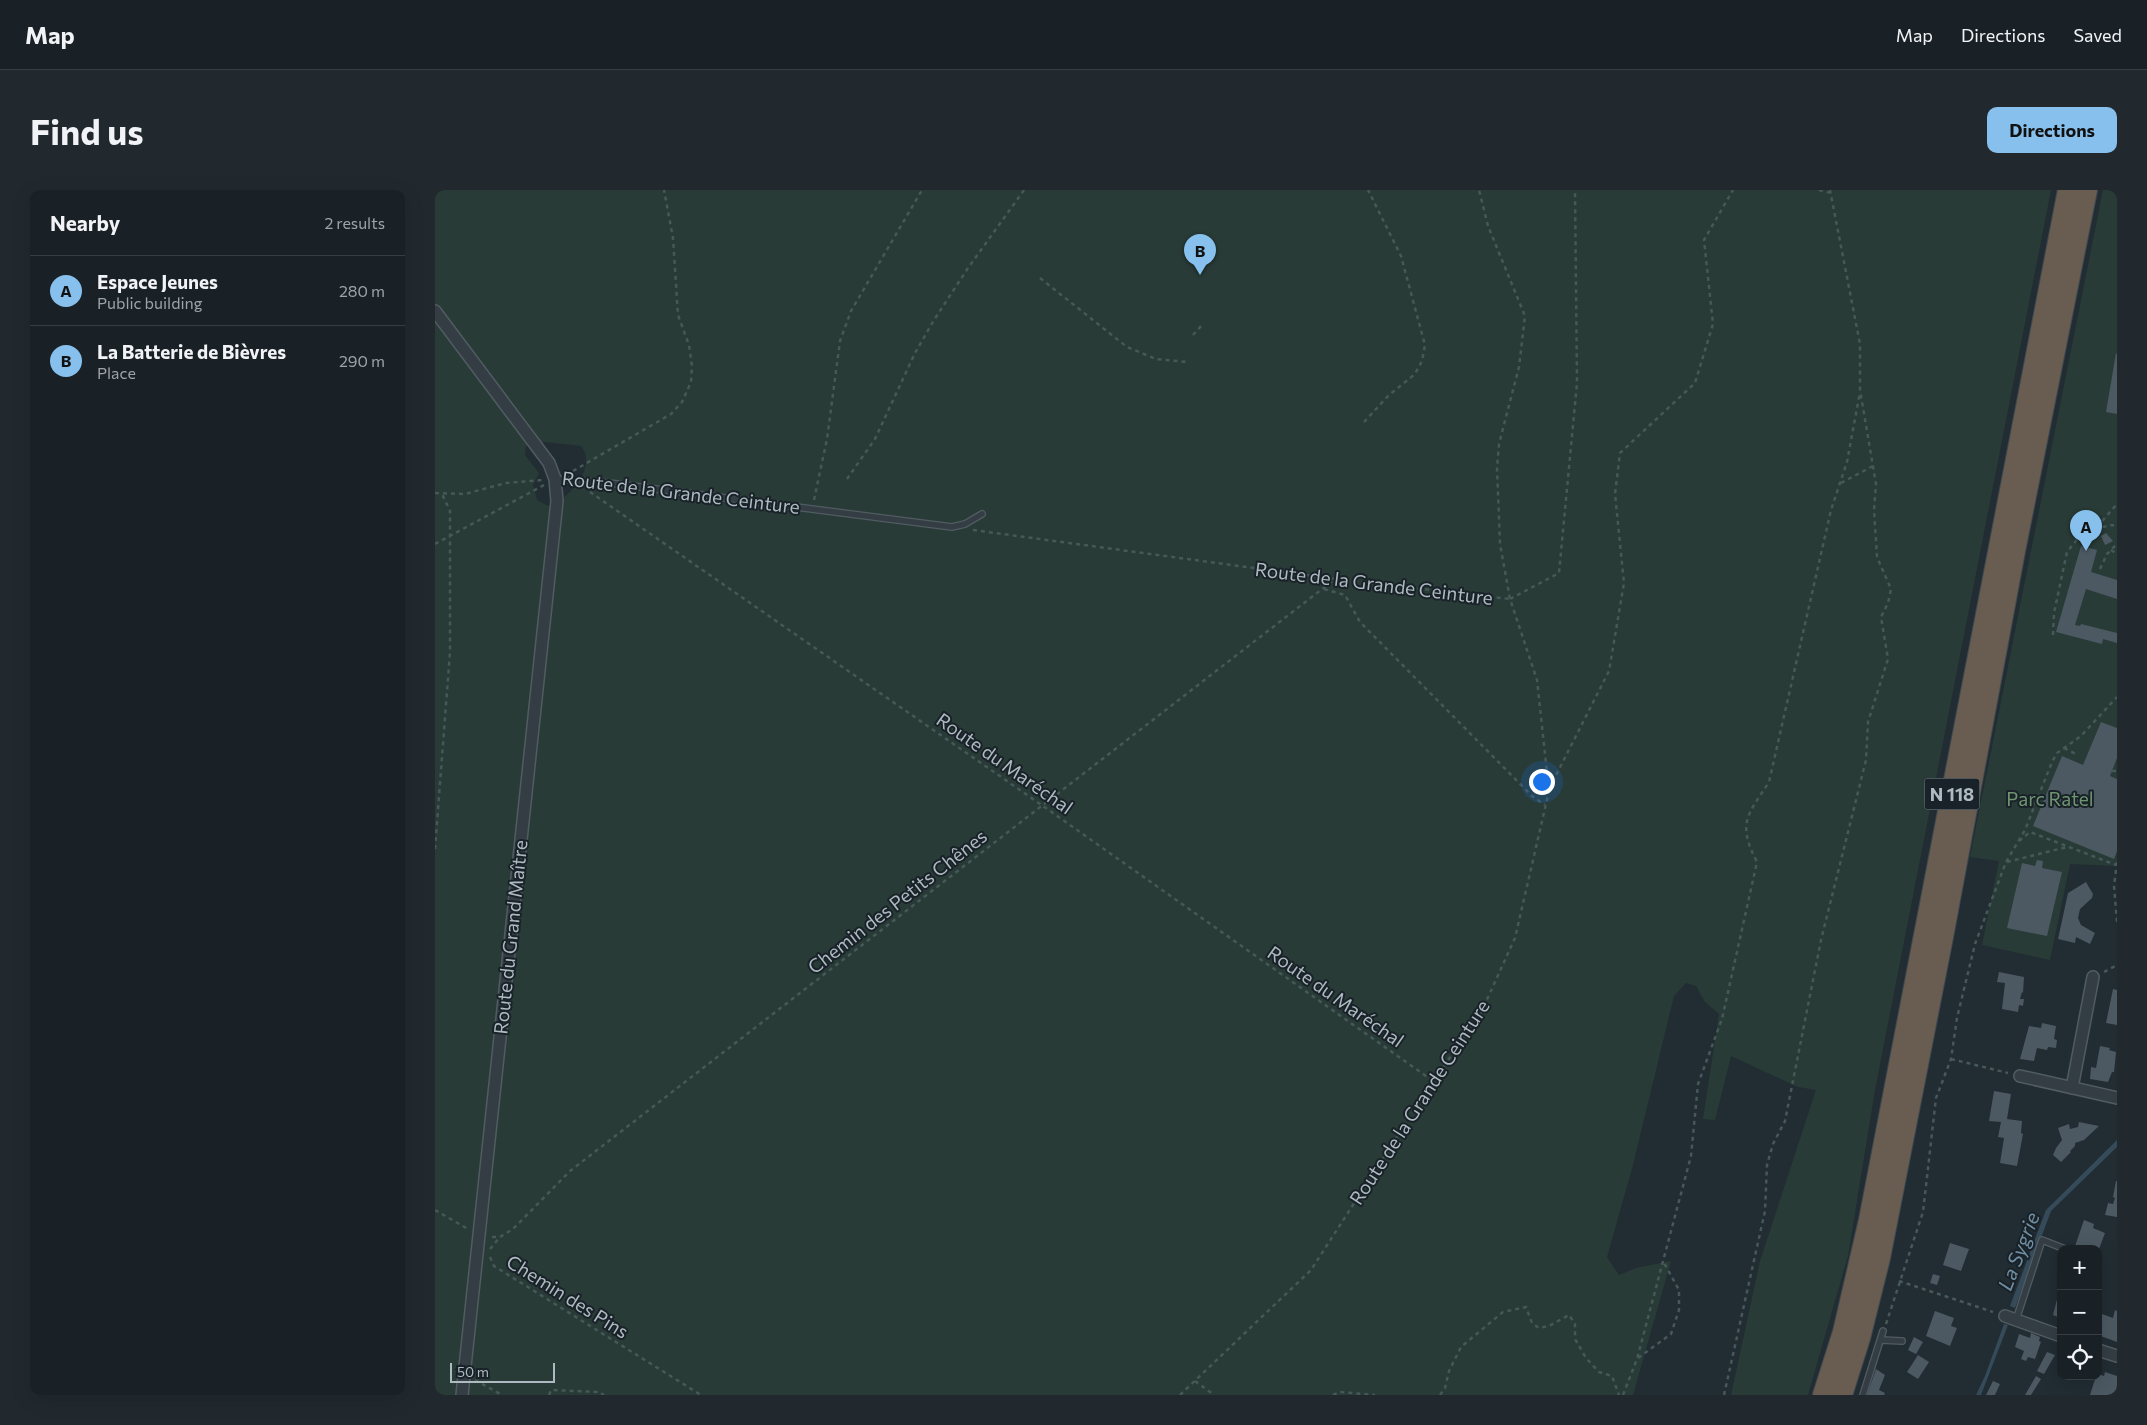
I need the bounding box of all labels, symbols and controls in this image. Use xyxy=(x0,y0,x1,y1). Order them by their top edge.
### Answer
text: Map xyxy=(25,20,75,49)
text: Map xyxy=(1896,24,1933,46)
text: Directions xyxy=(1961,24,2045,46)
text: Saved xyxy=(2073,24,2122,46)
button: Directions xyxy=(1987,107,2117,153)
text: Find us xyxy=(30,109,144,152)
text: Nearby xyxy=(50,210,120,235)
text: 2 results xyxy=(324,213,385,232)
pin: B xyxy=(1184,234,1216,275)
text: Espace Jeunes xyxy=(97,270,218,293)
text: A xyxy=(60,281,72,300)
text: 280 m xyxy=(339,281,385,300)
text: Public building xyxy=(97,293,202,312)
text: La Batterie de Bièvres xyxy=(97,340,286,363)
text: B xyxy=(61,351,71,370)
text: 290 m xyxy=(339,351,385,370)
text: Place xyxy=(97,363,136,382)
street label: Route de la Grande Ceinture xyxy=(561,466,801,518)
pin: A xyxy=(2070,510,2102,551)
street label: Route de la Grande Ceinture xyxy=(1254,557,1494,609)
street label: Route du Maréchal xyxy=(933,707,1077,819)
your location xyxy=(1529,769,1555,795)
road number: N 118 xyxy=(1925,778,1979,810)
park label: Parc Ratel xyxy=(2006,787,2094,810)
street label: Chemin des Petits Chênes xyxy=(803,824,991,978)
street label: Route du Grand Maître xyxy=(488,839,532,1035)
street label: Route du Maréchal xyxy=(1264,940,1408,1052)
street label: Route de la Grande Ceinture xyxy=(1344,995,1494,1209)
water label: La Sygrie xyxy=(1992,1208,2044,1293)
map controls xyxy=(2057,1245,2102,1380)
button: + xyxy=(2057,1245,2102,1290)
street label: Chemin des Pins xyxy=(503,1249,633,1343)
button: − xyxy=(2057,1290,2102,1335)
button: locate xyxy=(2057,1335,2102,1380)
scale bar xyxy=(450,1360,555,1383)
text: 50 m xyxy=(457,1363,489,1380)

